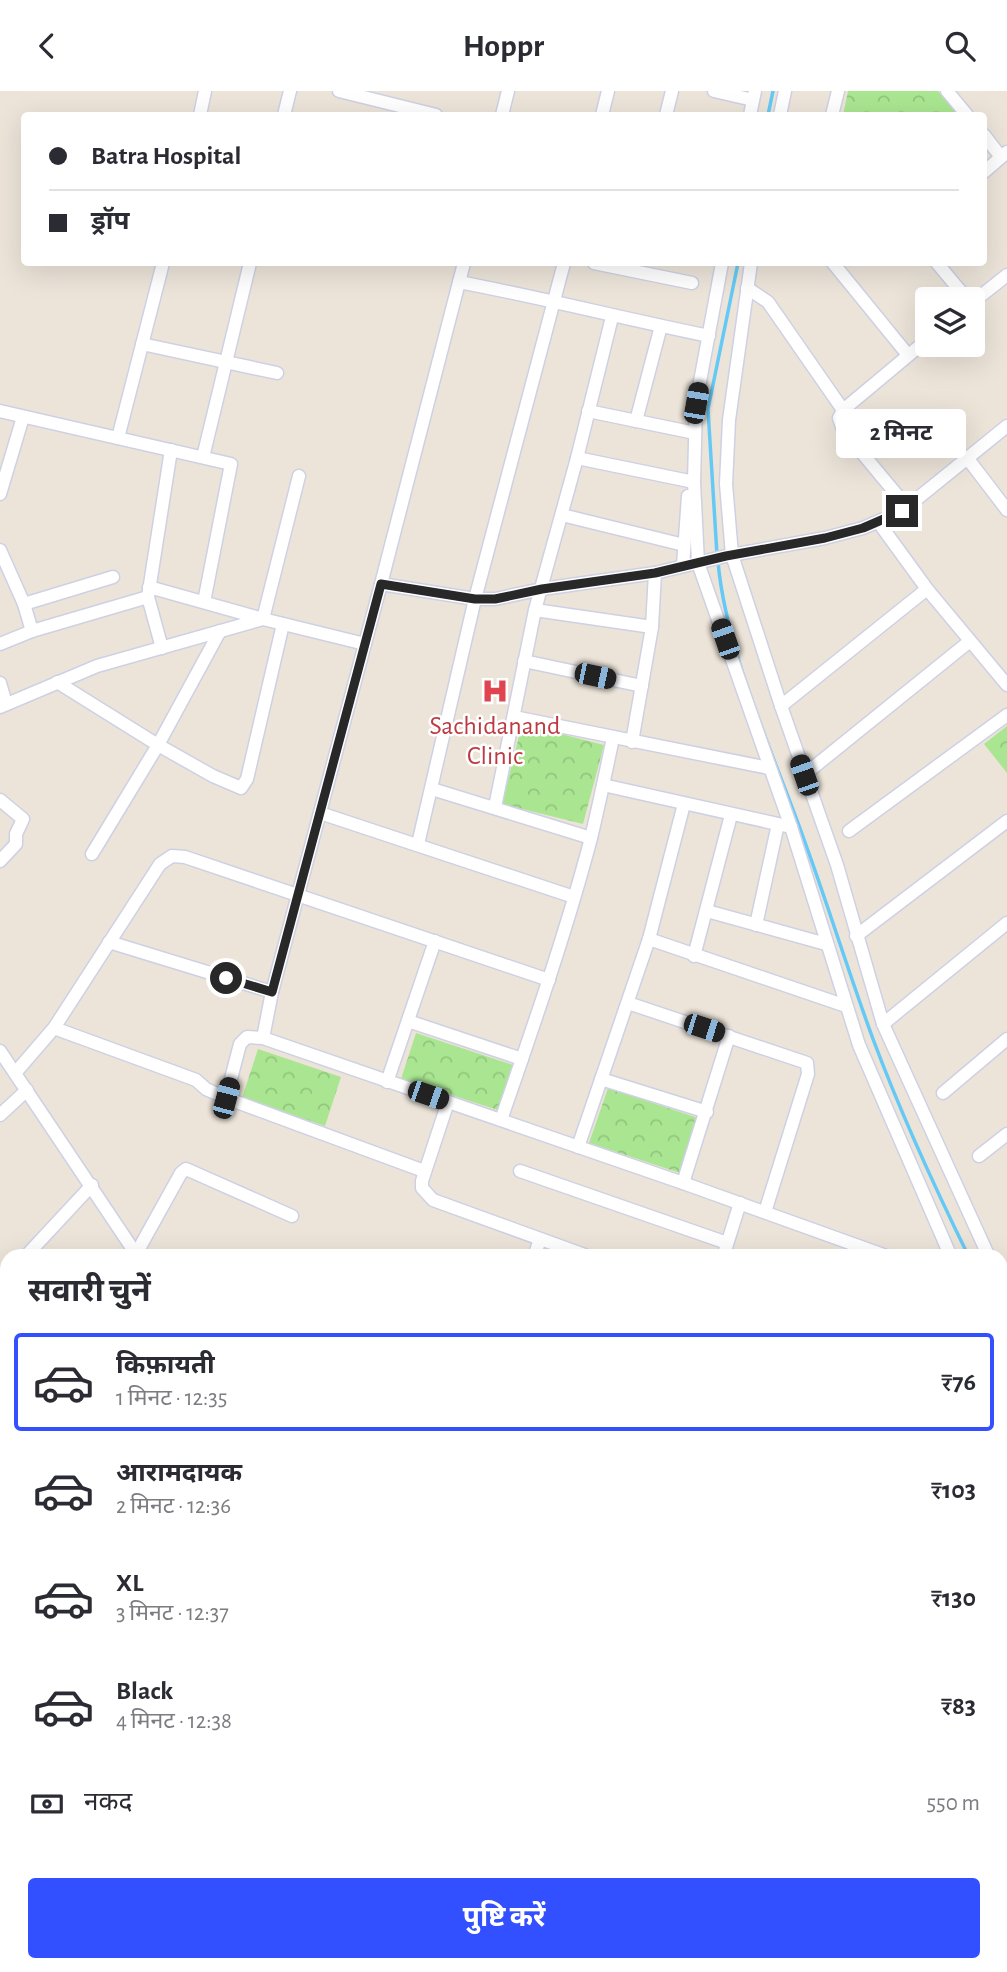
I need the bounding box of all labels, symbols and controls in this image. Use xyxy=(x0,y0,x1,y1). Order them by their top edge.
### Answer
icon: back xyxy=(28,27,66,65)
icon: search xyxy=(941,27,979,65)
text: Hoppr xyxy=(463,30,544,62)
text: Batra Hospital xyxy=(91,143,241,169)
text: ड्रॉप xyxy=(91,208,129,234)
map controls xyxy=(915,287,985,357)
button: layers xyxy=(915,287,985,357)
car xyxy=(683,380,710,426)
callout: 2 मिनट xyxy=(837,409,967,459)
text: 2 मिनट xyxy=(870,422,932,445)
route end xyxy=(886,495,918,527)
car xyxy=(709,616,742,662)
car xyxy=(573,661,618,691)
hospital icon: Sachidanand Clinic xyxy=(480,676,510,706)
place label: Sachidanand Clinic xyxy=(430,713,560,769)
car xyxy=(788,752,821,798)
route start xyxy=(210,962,242,994)
car xyxy=(681,1012,728,1044)
car xyxy=(211,1075,242,1121)
car xyxy=(405,1078,452,1112)
text: सवारी चुनें xyxy=(28,1275,151,1307)
icon: car xyxy=(32,1351,95,1414)
text: किफ़ायती xyxy=(116,1352,215,1378)
text: ₹76 xyxy=(941,1369,976,1395)
text: 1 मिनट · 12:35 xyxy=(116,1387,227,1410)
icon: car xyxy=(32,1459,95,1522)
text: आरामदायक xyxy=(116,1460,242,1486)
text: ₹103 xyxy=(931,1477,976,1503)
text: 2 मिनट · 12:36 xyxy=(116,1495,231,1518)
icon: car xyxy=(32,1567,95,1630)
text: XL xyxy=(116,1570,143,1596)
text: ₹130 xyxy=(931,1585,976,1611)
text: 3 मिनट · 12:37 xyxy=(116,1602,229,1625)
icon: car xyxy=(32,1675,95,1738)
text: Black xyxy=(116,1678,173,1704)
text: ₹83 xyxy=(941,1693,976,1719)
text: 4 मिनट · 12:38 xyxy=(116,1710,232,1733)
icon: cash xyxy=(28,1785,66,1823)
text: नकद xyxy=(84,1789,132,1815)
text: 550 m xyxy=(926,1792,980,1815)
button: पुष्टि करें xyxy=(28,1878,980,1958)

